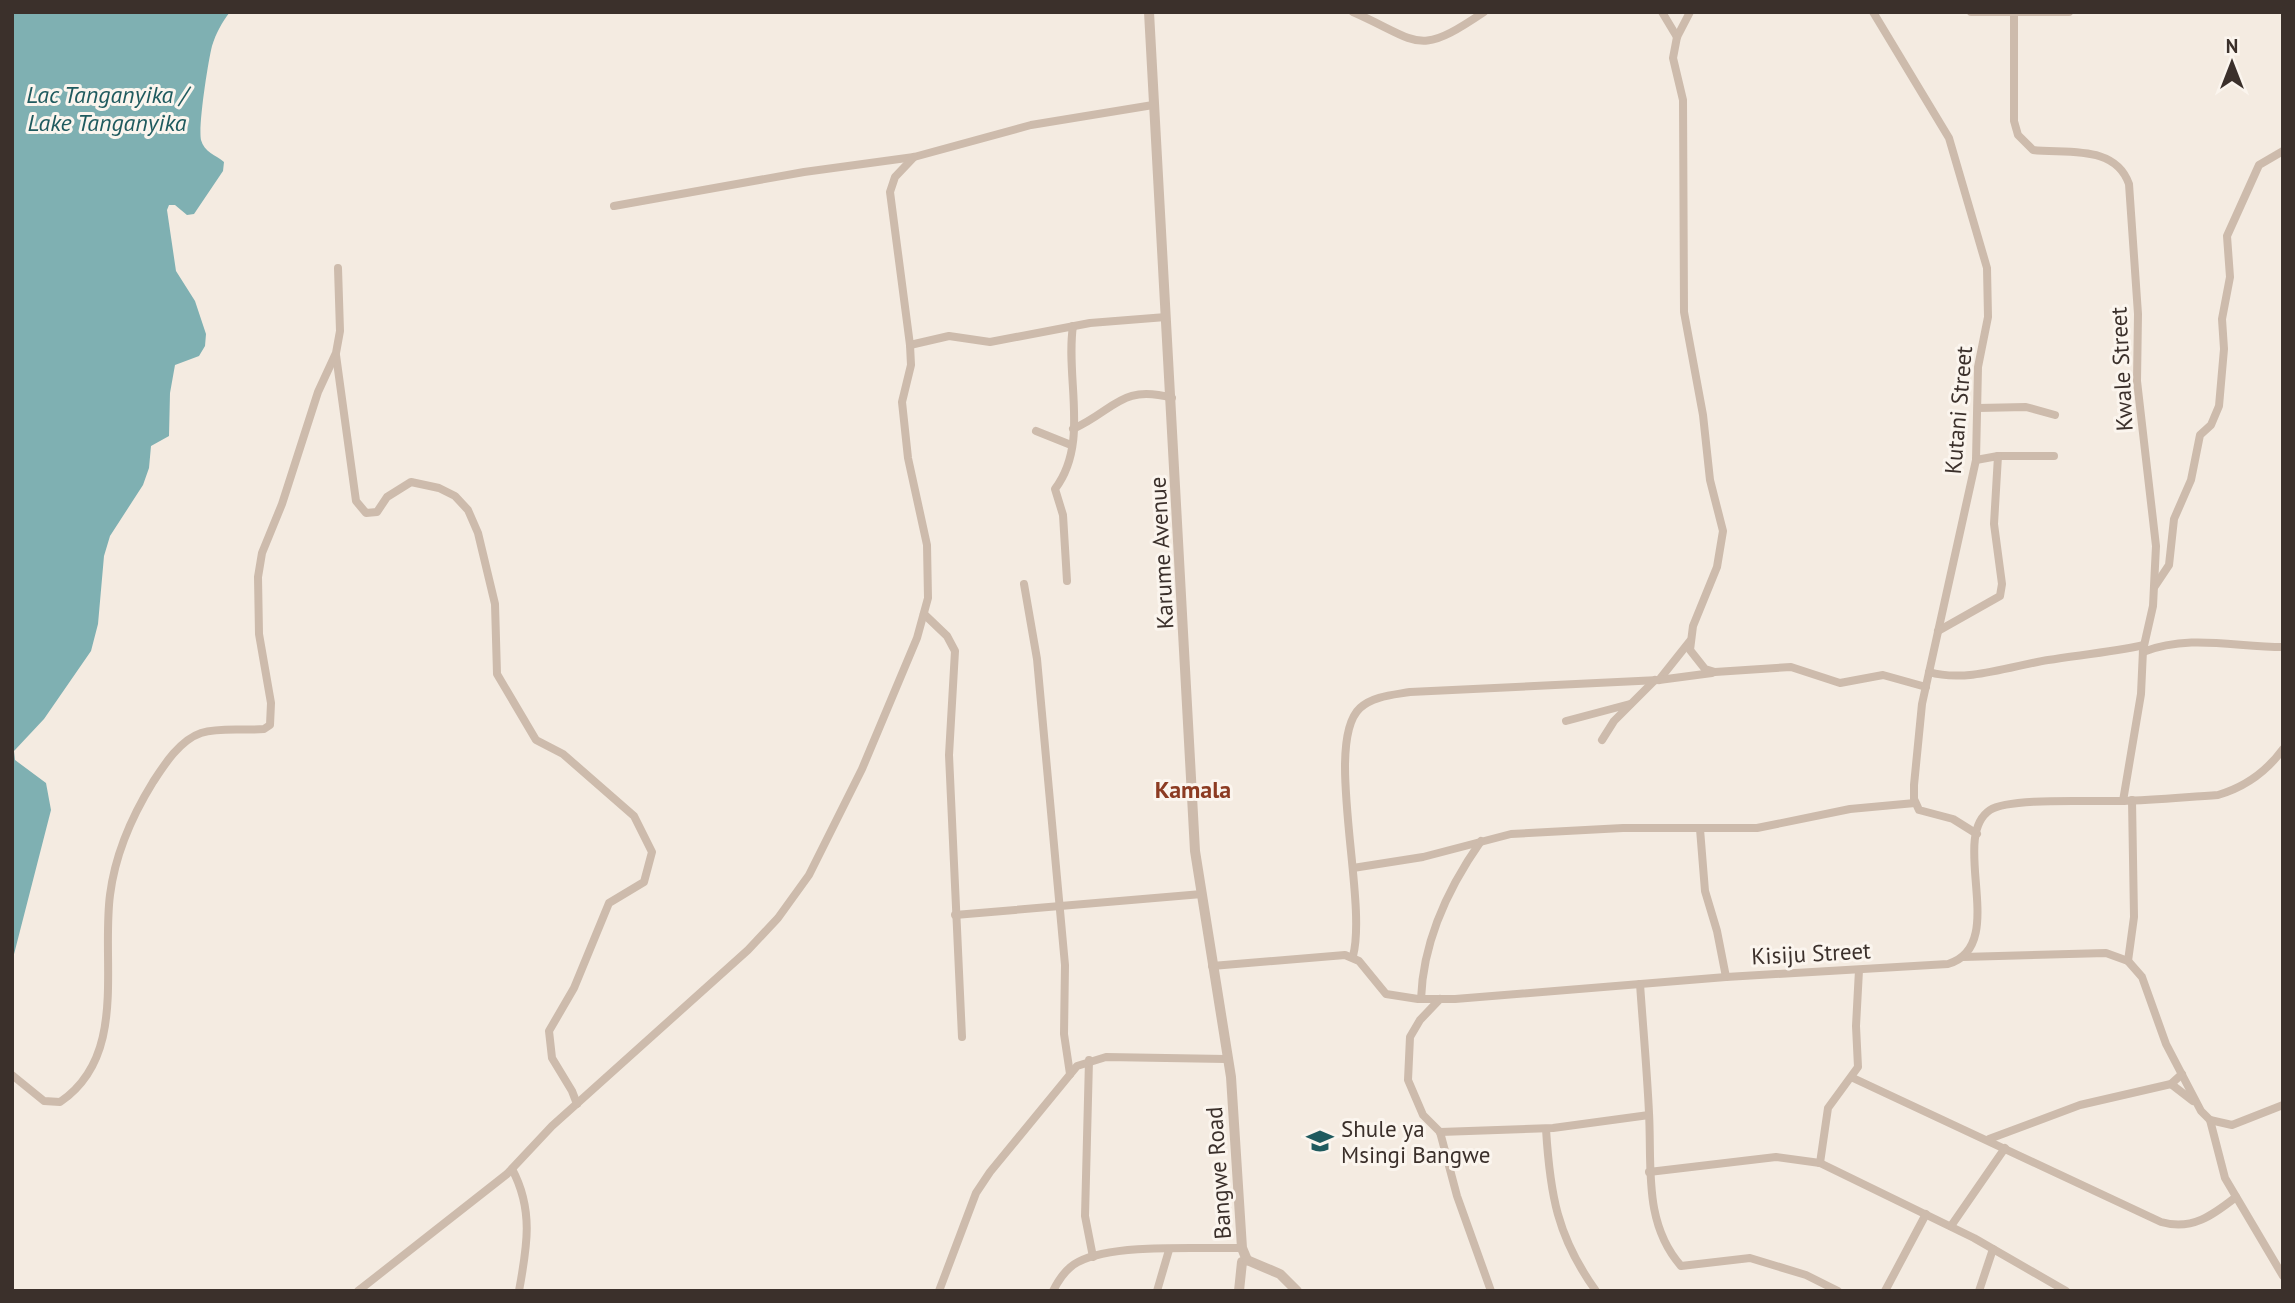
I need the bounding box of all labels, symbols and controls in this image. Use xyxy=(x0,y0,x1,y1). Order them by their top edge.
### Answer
north arrow xyxy=(2197,28,2267,98)
text: N xyxy=(2226,34,2238,58)
water label: Lac Tanganyika / Lake Tanganyika xyxy=(26,79,192,138)
street label: Kwale Street xyxy=(2103,306,2139,432)
street label: Kutani Street xyxy=(1938,344,1978,475)
street label: Karume Avenue xyxy=(1143,476,1179,630)
district label: Kamala xyxy=(1155,774,1231,805)
street label: Kisiju Street xyxy=(1751,935,1872,971)
street label: Bangwe Road xyxy=(1199,1106,1237,1240)
place label: Shule ya Msingi Bangwe xyxy=(1341,1114,1490,1169)
school or university icon: Shule ya Msingi Bangwe xyxy=(1305,1126,1335,1156)

